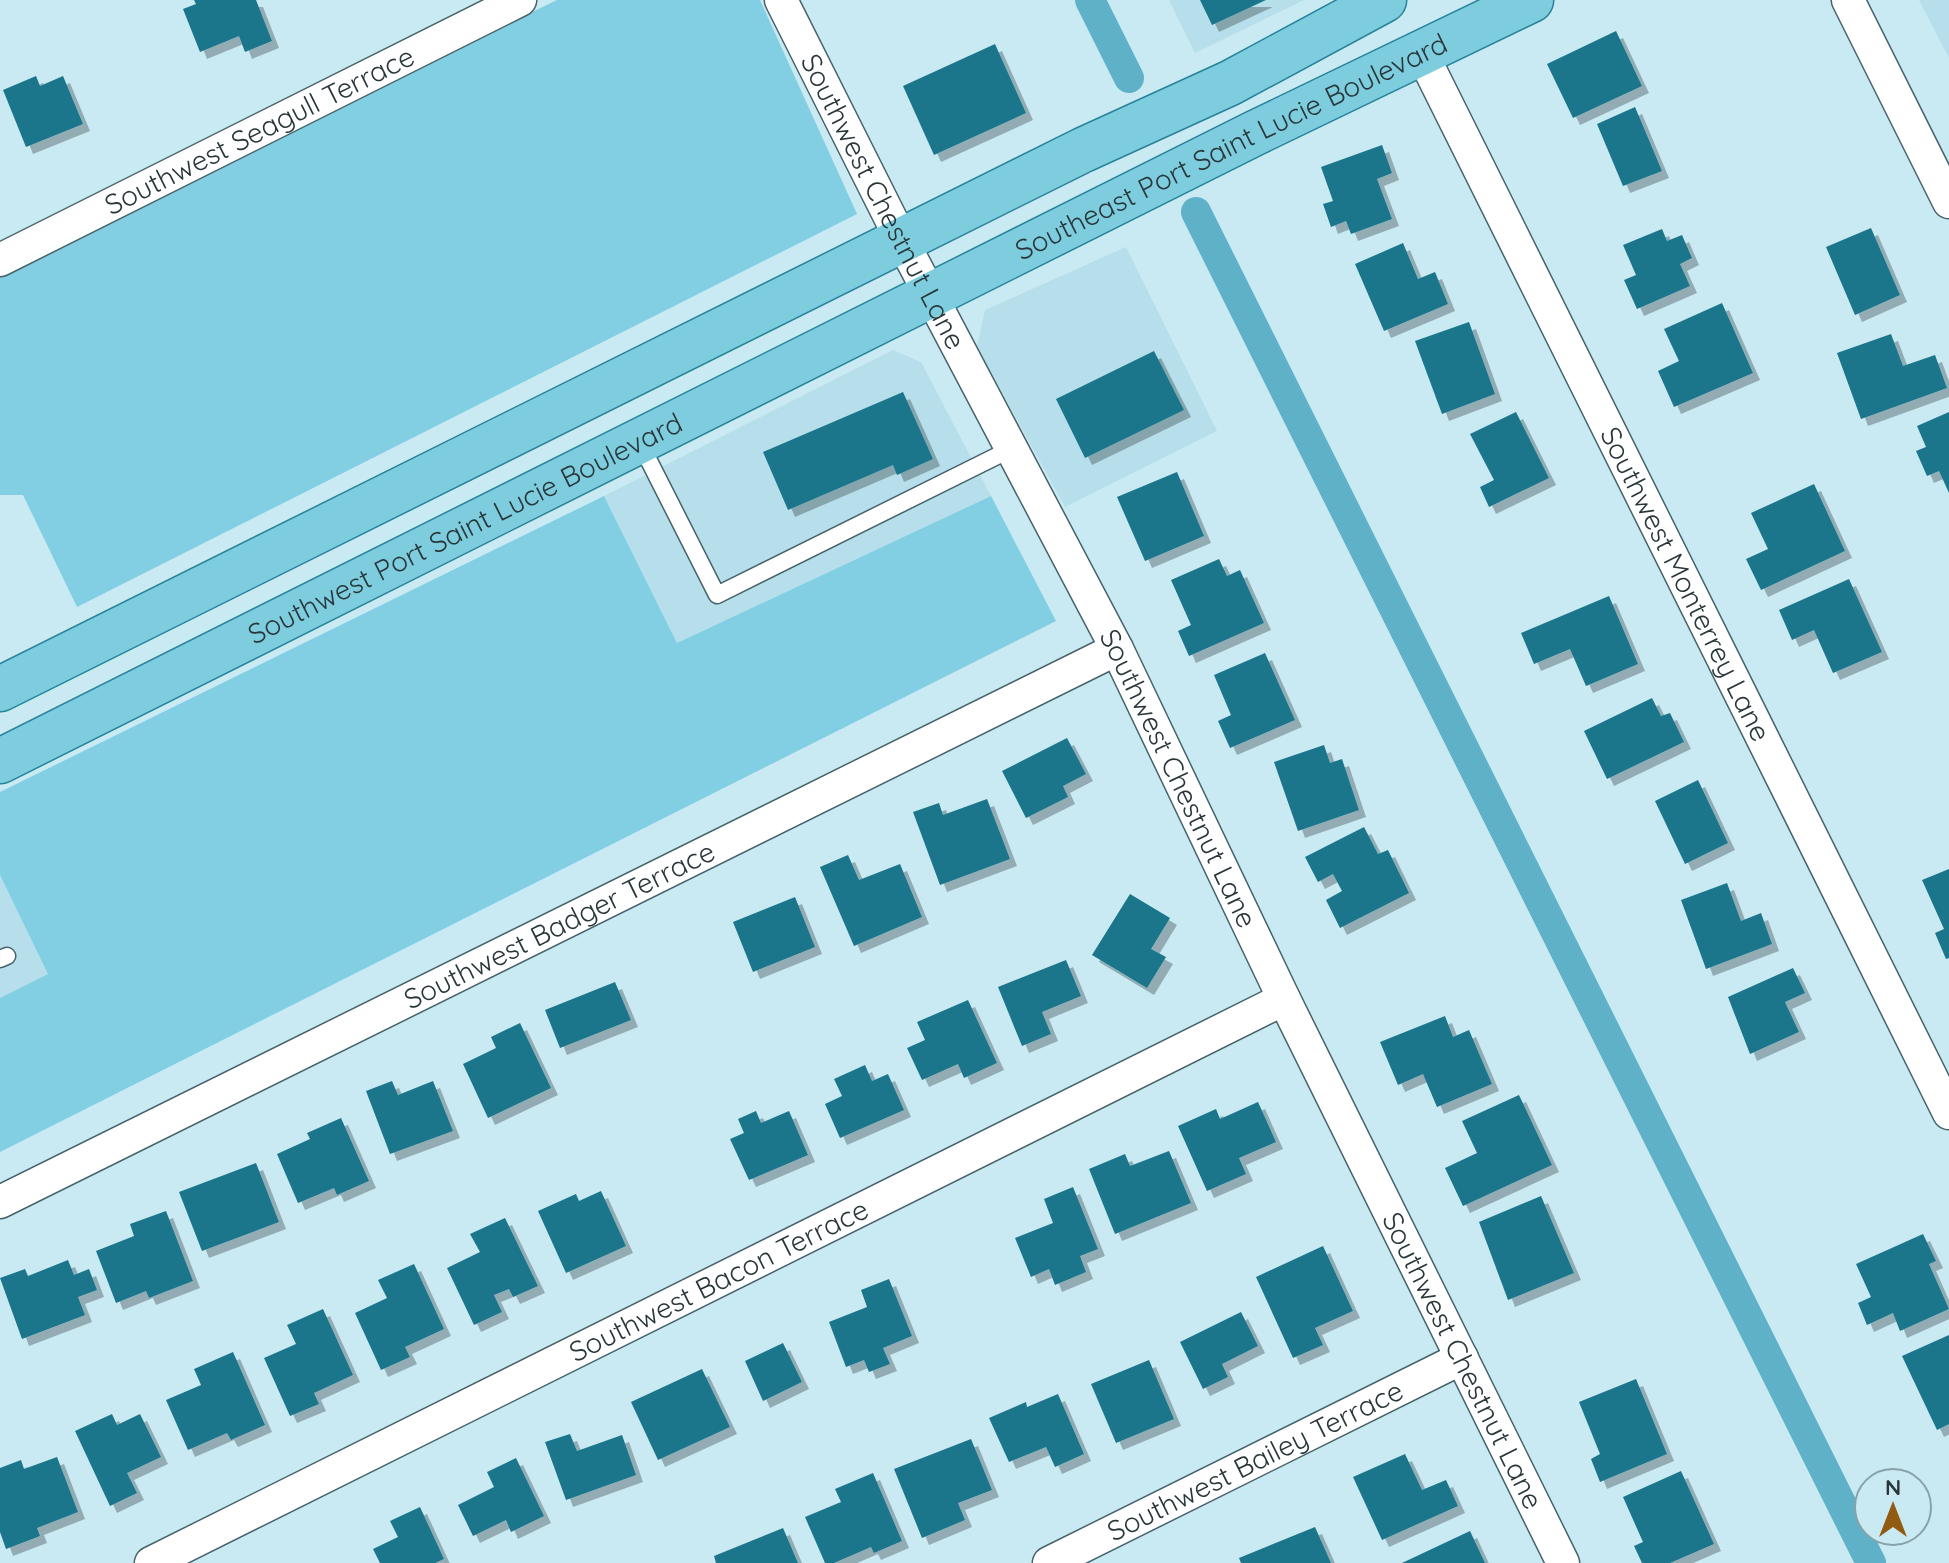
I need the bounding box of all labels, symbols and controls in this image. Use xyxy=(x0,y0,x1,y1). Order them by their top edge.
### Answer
street label: Southeast Port Saint Lucie Boulevard xyxy=(1009,25,1453,267)
street label: Southwest Seagull Terrace xyxy=(99,38,420,222)
street label: Southwest Chestnut Lane xyxy=(794,48,974,355)
street label: Southwest Port Saint Lucie Boulevard xyxy=(242,405,688,651)
street label: Southwest Monterrey Lane xyxy=(1593,421,1779,747)
street label: Southwest Chestnut Lane xyxy=(1092,623,1265,933)
street label: Southwest Badger Terrace xyxy=(398,833,720,1016)
street label: Southwest Bacon Terrace xyxy=(563,1191,874,1369)
street label: Southwest Chestnut Lane xyxy=(1375,1206,1551,1515)
street label: Southwest Bailey Terrace xyxy=(1101,1372,1408,1548)
north arrow xyxy=(1853,1467,1933,1547)
text: N xyxy=(1885,1473,1901,1501)

